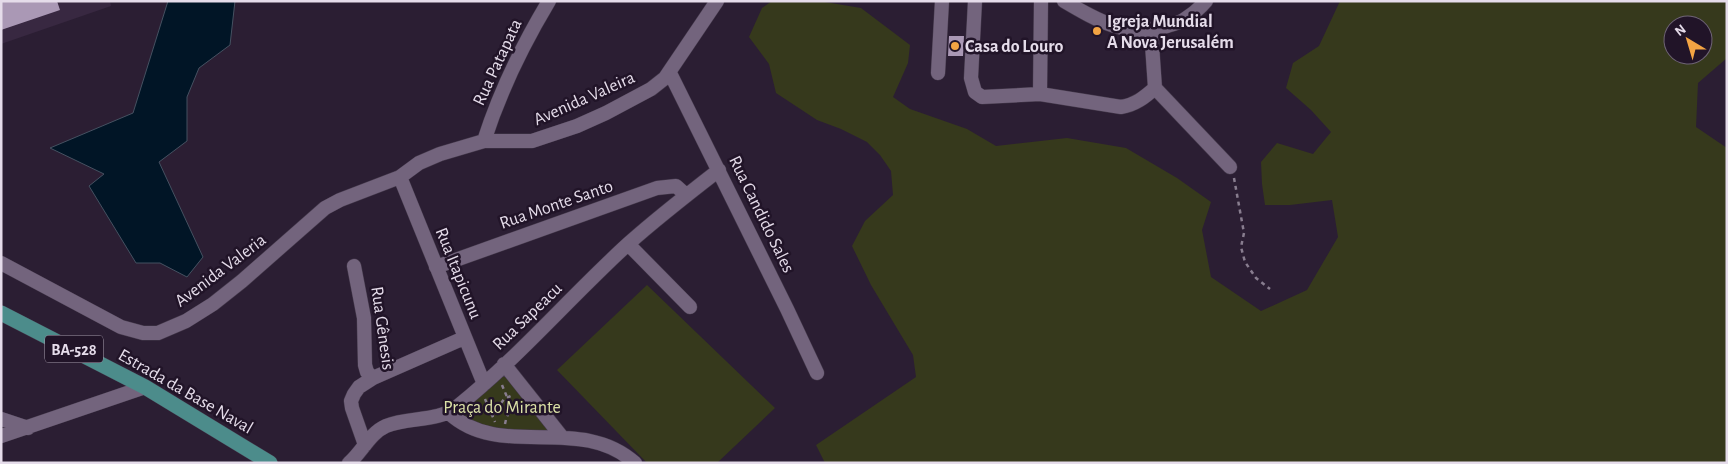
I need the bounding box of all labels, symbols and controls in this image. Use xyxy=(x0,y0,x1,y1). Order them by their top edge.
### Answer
place label: Igreja Mundial A Nova Jerusalém xyxy=(1107,13,1234,52)
north arrow xyxy=(1663,15,1713,65)
street label: Rua Patapata xyxy=(470,17,526,108)
text: N xyxy=(1672,22,1689,39)
marker: Igreja Mundial A Nova Jerusalém xyxy=(1091,25,1103,37)
place label: Casa do Louro xyxy=(965,38,1063,56)
marker: Casa do Louro xyxy=(949,40,961,52)
street label: Avenida Valeira xyxy=(531,69,638,129)
street label: Rua Candido Sales xyxy=(725,153,797,276)
street label: Rua Monte Santo xyxy=(497,177,615,233)
street label: Rua Itapicunu xyxy=(432,225,485,322)
street label: Avenida Valeria xyxy=(172,231,269,311)
street label: Rua Sapeacu xyxy=(490,280,566,354)
street label: Rua Gênesis xyxy=(367,285,397,371)
road number: BA-528 xyxy=(45,336,103,362)
street label: Estrada da Base Naval xyxy=(115,346,256,438)
park label: Praça do Mirante xyxy=(443,399,561,417)

